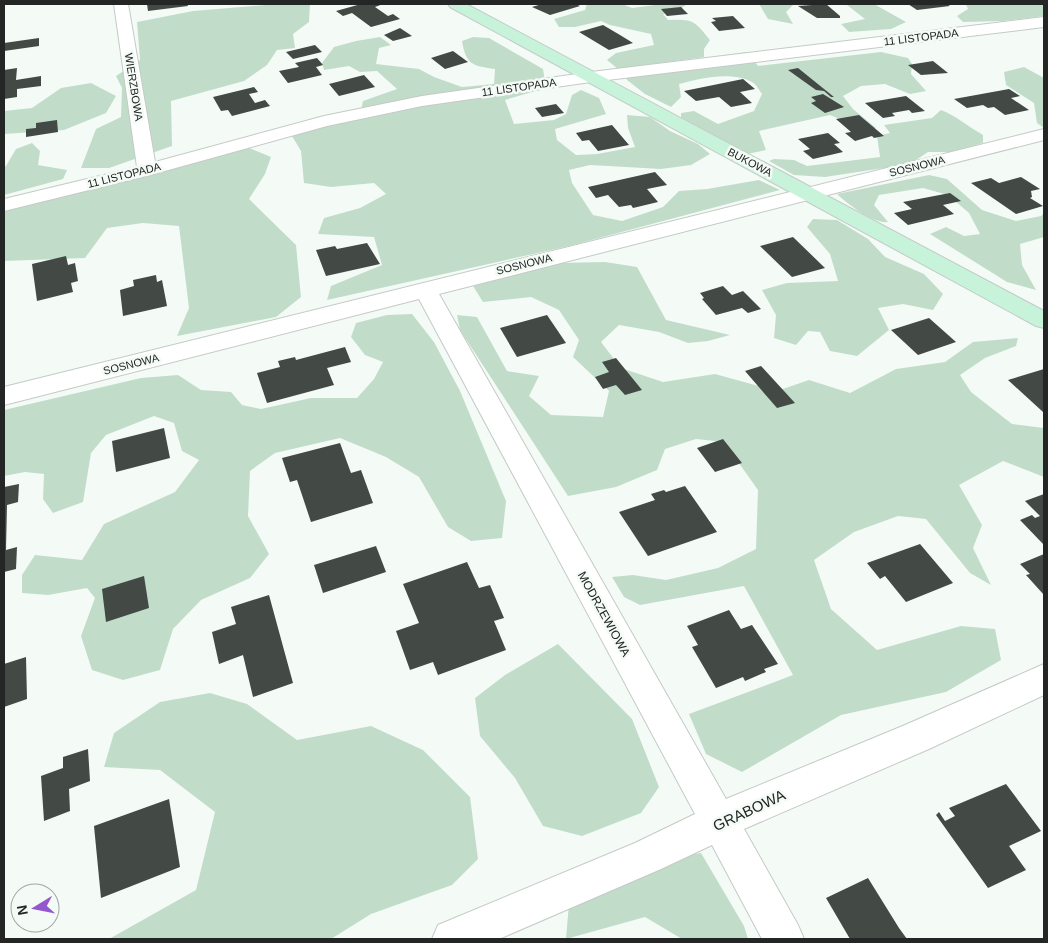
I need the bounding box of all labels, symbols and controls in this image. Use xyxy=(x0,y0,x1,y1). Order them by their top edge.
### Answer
street label: 11 LISTOPADA xyxy=(883,26,960,48)
street label: WIERZBOWA xyxy=(123,52,145,122)
street label: 11 LISTOPADA xyxy=(481,76,558,98)
street label: BUKOWA xyxy=(726,145,775,179)
street label: SOSNOWA xyxy=(888,153,947,179)
street label: 11 LISTOPADA xyxy=(86,160,163,190)
street label: SOSNOWA xyxy=(495,251,554,277)
street label: SOSNOWA xyxy=(102,351,161,377)
street label: MODRZEWIOWA xyxy=(575,569,633,659)
street label: GRABOWA xyxy=(710,786,788,834)
north arrow xyxy=(10,883,60,933)
text: N xyxy=(13,904,31,917)

